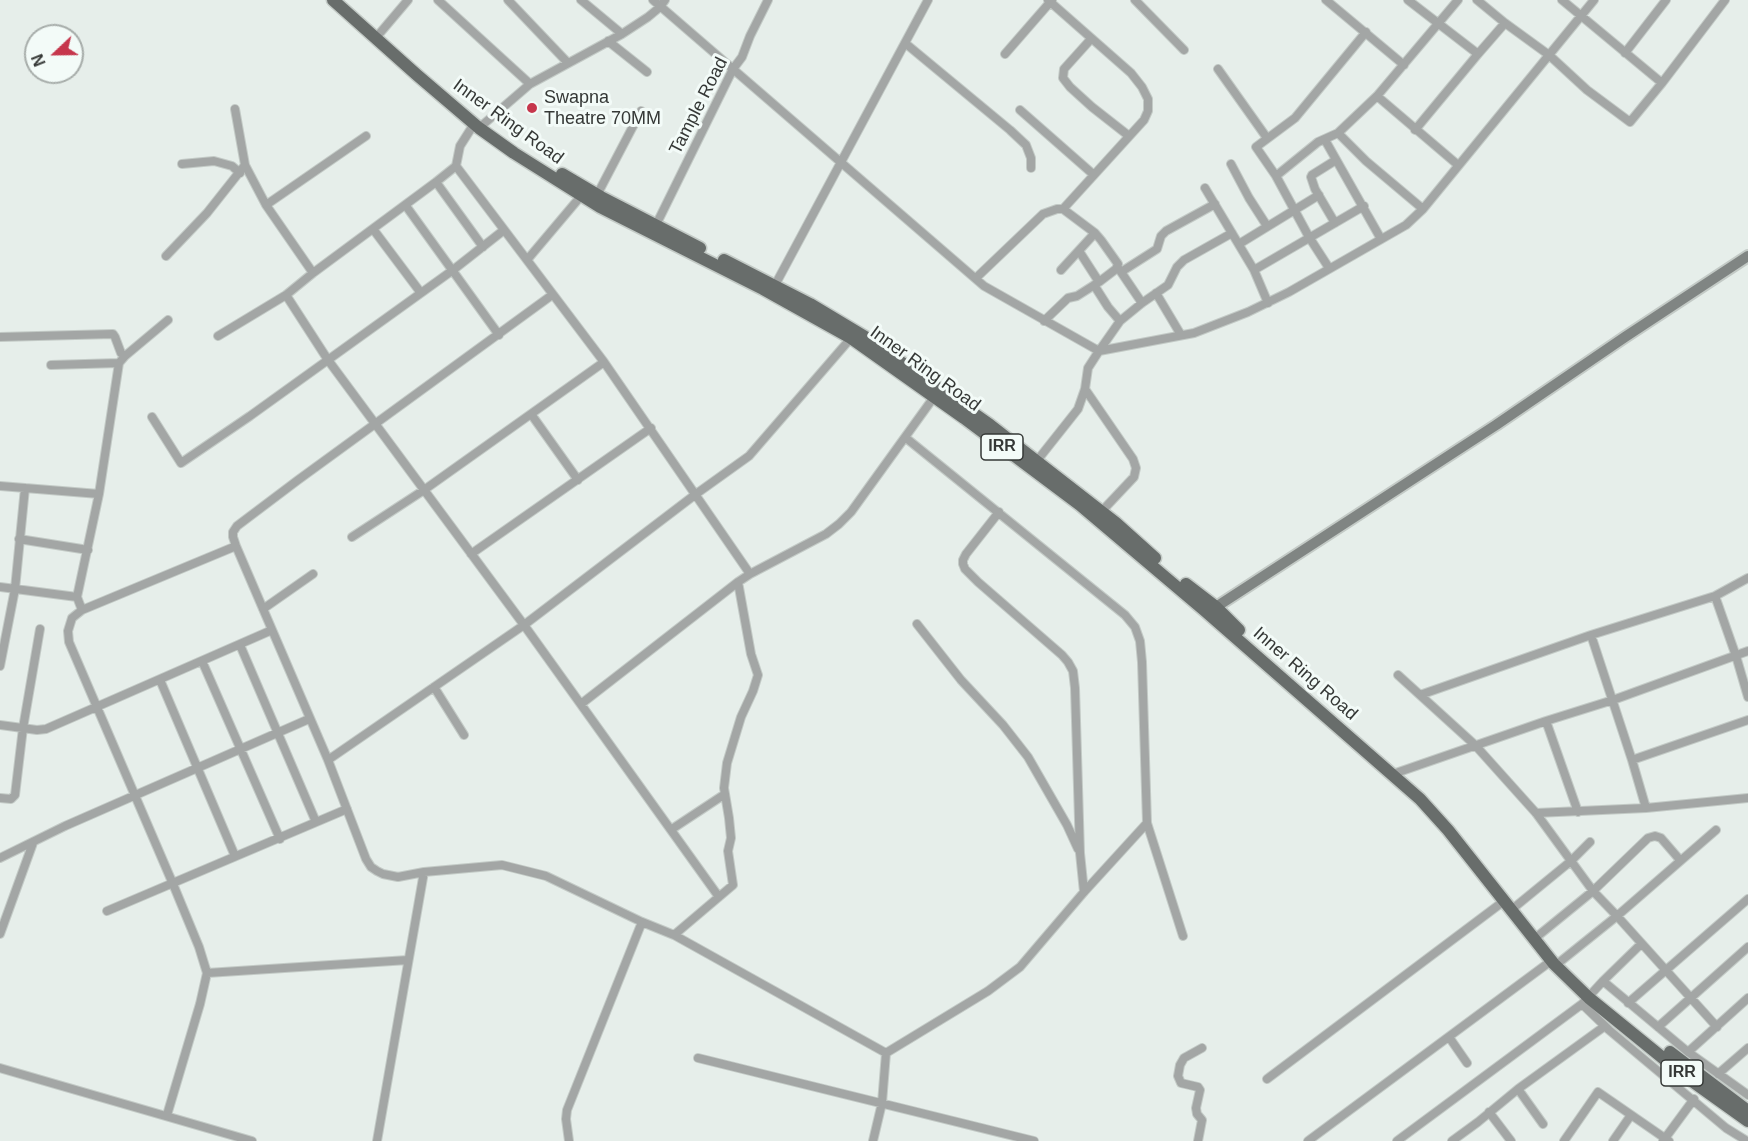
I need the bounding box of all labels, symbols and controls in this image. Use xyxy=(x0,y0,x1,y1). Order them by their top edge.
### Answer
north arrow xyxy=(24,24,84,84)
text: N xyxy=(29,52,49,69)
street label: Tample Road xyxy=(665,54,733,158)
street label: Inner Ring Road xyxy=(449,75,567,169)
place label: Swapna Theatre 70MM xyxy=(544,87,661,130)
marker: Swapna Theatre 70MM xyxy=(525,101,539,115)
street label: Inner Ring Road xyxy=(866,322,984,416)
road number: IRR xyxy=(981,434,1023,460)
street label: Inner Ring Road xyxy=(1248,623,1362,725)
road number: IRR xyxy=(1661,1060,1703,1086)

